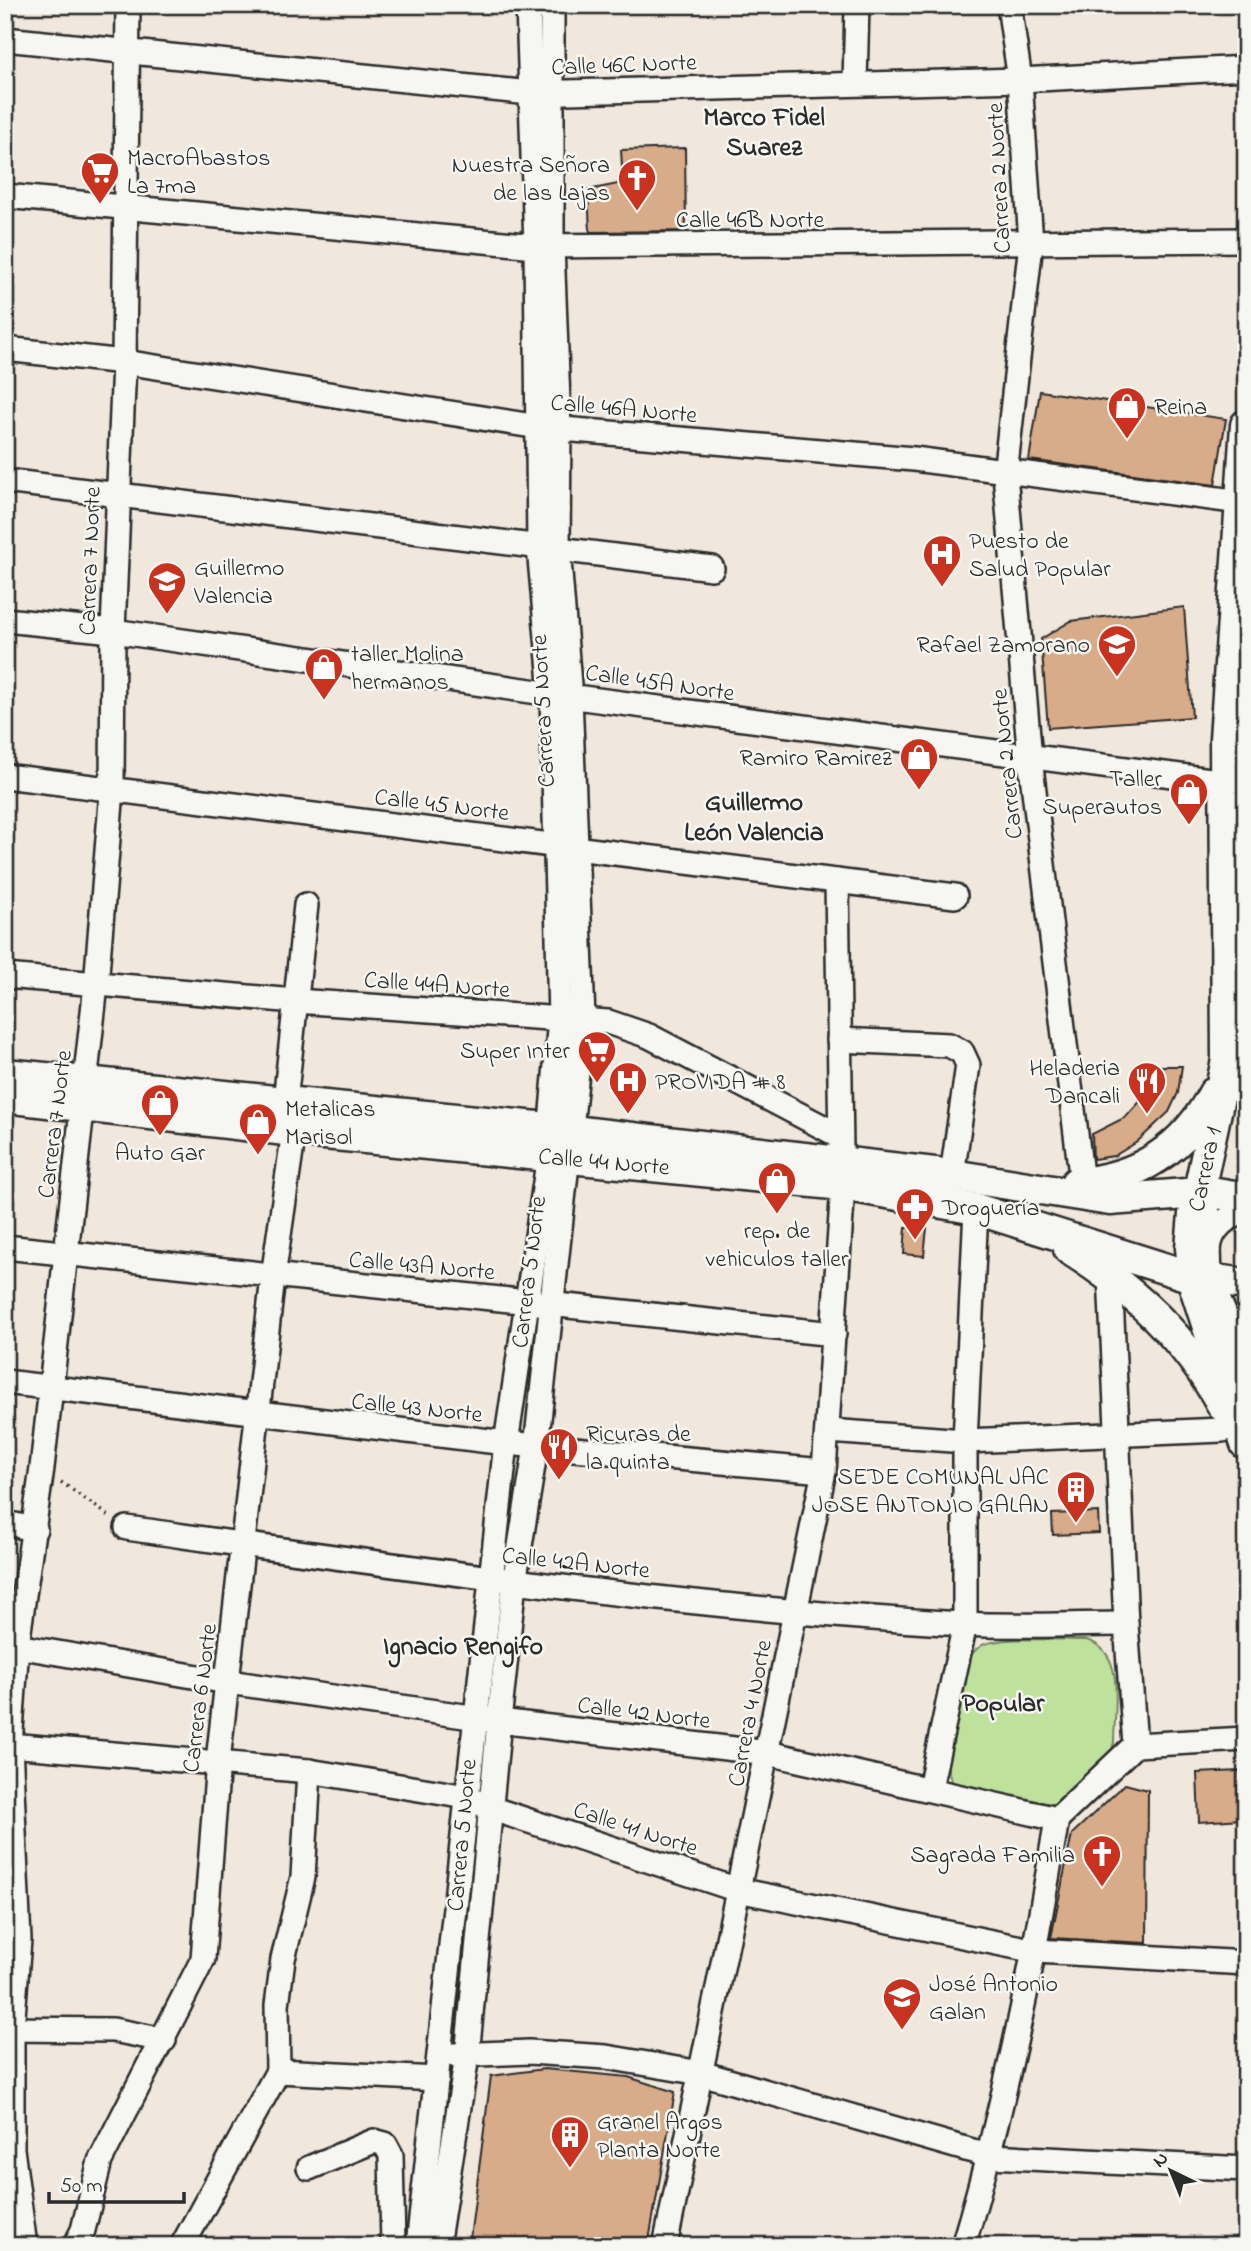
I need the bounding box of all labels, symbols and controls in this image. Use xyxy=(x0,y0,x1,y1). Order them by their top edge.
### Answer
street label: Calle 46C Norte xyxy=(551,46,698,87)
district label: Marco Fidel Suarez xyxy=(703,100,825,168)
street label: Carrera 2 Norte xyxy=(979,101,1022,254)
place label: MacroAbastos La 7ma xyxy=(127,142,271,205)
place label: Nuestra Señora de las Lajas xyxy=(452,149,610,212)
supermarket icon: MacroAbastos La 7ma xyxy=(79,150,121,205)
church icon: Nuestra Señora de las Lajas xyxy=(616,157,658,212)
street label: Calle 46B Norte xyxy=(676,204,824,239)
shop icon: Reina xyxy=(1106,385,1148,440)
street label: Calle 46A Norte xyxy=(549,387,699,434)
place label: Reina xyxy=(1154,391,1207,426)
street label: Carrera 7 Norte xyxy=(71,486,112,636)
place label: Puesto de Salud Popular xyxy=(969,525,1111,588)
hospital icon: Puesto de Salud Popular xyxy=(921,533,963,588)
place label: Guillermo Valencia xyxy=(193,552,284,615)
school or university icon: Guillermo Valencia xyxy=(146,560,188,615)
school or university icon: Rafael Zamorano xyxy=(1096,623,1138,678)
place label: Rafael Zamorano xyxy=(916,629,1090,664)
street label: Carrera 5 Norte xyxy=(523,633,566,788)
place label: taller Molina hermanos xyxy=(351,638,464,701)
shop icon: taller Molina hermanos xyxy=(303,646,345,701)
street label: Calle 45A Norte xyxy=(583,657,737,712)
street label: Carrera 2 Norte xyxy=(983,687,1034,841)
shop icon: Ramiro Ramirez xyxy=(898,736,940,791)
place label: Ramiro Ramirez xyxy=(739,742,893,777)
place label: Taller Superautos xyxy=(1042,763,1163,826)
shop icon: Taller Superautos xyxy=(1168,771,1210,826)
street label: Calle 45 Norte xyxy=(372,781,511,832)
district label: Guillermo León Valencia xyxy=(684,785,824,853)
street label: Calle 44A Norte xyxy=(363,964,511,1009)
supermarket icon: Super Inter xyxy=(576,1029,618,1084)
place label: Super Inter xyxy=(460,1035,571,1070)
street label: Carrera 7 Norte xyxy=(30,1048,83,1200)
place label: Heladeria Dancali xyxy=(1029,1052,1120,1115)
hospital icon: PROVIDA # 8 xyxy=(607,1060,649,1115)
restaurant icon: Heladeria Dancali xyxy=(1126,1060,1168,1115)
place label: PROVIDA # 8 xyxy=(655,1066,786,1101)
shop icon: Auto Gar xyxy=(139,1082,181,1137)
place label: Metalicas Marisol xyxy=(285,1093,376,1156)
shop icon: Metalicas Marisol xyxy=(237,1101,279,1156)
street label: Carrera 1 xyxy=(1180,1124,1233,1215)
place label: Auto Gar xyxy=(115,1137,206,1172)
street label: Calle 44 Norte xyxy=(537,1140,671,1187)
shop icon: rep. de vehiculos taller xyxy=(756,1160,798,1215)
pharmacy icon: Droguería xyxy=(894,1186,936,1241)
place label: Droguería xyxy=(941,1192,1039,1227)
street label: Carrera 5 Norte xyxy=(504,1194,557,1350)
place label: rep. de vehiculos taller xyxy=(706,1215,849,1278)
street label: Calle 43A Norte xyxy=(347,1244,497,1291)
street label: Calle 43 Norte xyxy=(349,1385,484,1434)
place label: Ricuras de la quinta xyxy=(586,1418,691,1481)
restaurant icon: Ricuras de la quinta xyxy=(538,1426,580,1481)
place label: SEDE COMUNAL JAC JOSE ANTONIO GALAN xyxy=(812,1461,1049,1524)
building icon: SEDE COMUNAL JAC JOSE ANTONIO GALAN xyxy=(1055,1469,1097,1524)
street label: Calle 42A Norte xyxy=(500,1539,652,1590)
street label: Carrera 6 Norte xyxy=(175,1622,228,1775)
district label: Ignacio Rengifo xyxy=(383,1629,543,1668)
street label: Carrera 4 Norte xyxy=(720,1637,783,1790)
district label: Popular xyxy=(962,1686,1045,1724)
street label: Calle 42 Norte xyxy=(575,1689,712,1740)
street label: Carrera 5 Norte xyxy=(439,1757,488,1913)
street label: Calle 41 Norte xyxy=(568,1794,702,1867)
church icon: Sagrada Familia xyxy=(1081,1833,1123,1888)
place label: Sagrada Familia xyxy=(910,1839,1075,1874)
place label: José Antonio Galan xyxy=(929,1968,1058,2031)
school or university icon: José Antonio Galan xyxy=(881,1976,923,2031)
place label: Granel Argos Planta Norte xyxy=(597,2106,723,2169)
building icon: Granel Argos Planta Norte xyxy=(549,2114,591,2169)
north arrow xyxy=(1136,2136,1206,2206)
text: N xyxy=(1147,2146,1175,2175)
scale bar xyxy=(49,2160,184,2204)
text: 50 m xyxy=(60,2172,103,2202)

